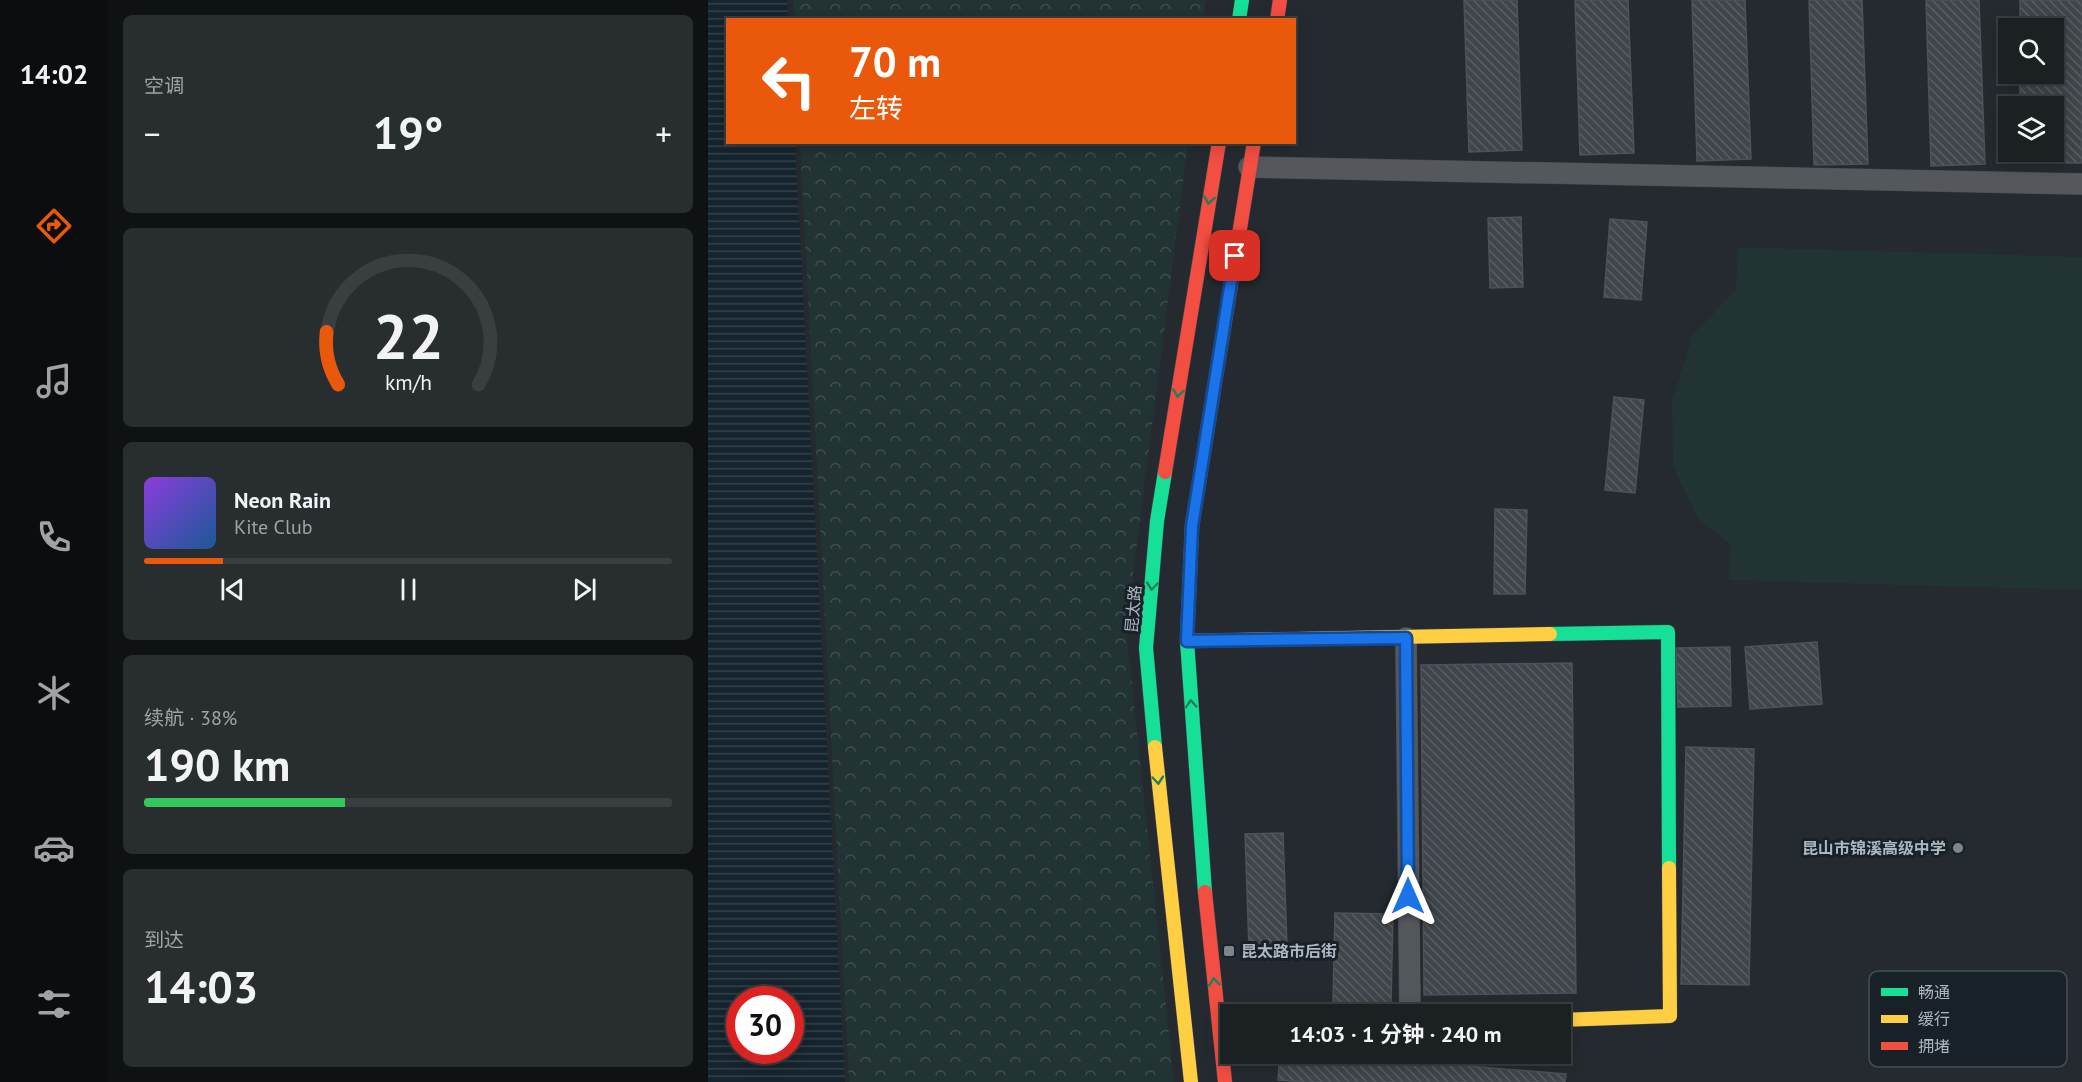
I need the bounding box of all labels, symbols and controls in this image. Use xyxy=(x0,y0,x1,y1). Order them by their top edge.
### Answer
map controls xyxy=(1998,18,2064,162)
button: search xyxy=(1998,18,2064,84)
text: 70 m xyxy=(849,34,941,89)
icon: left xyxy=(750,42,828,120)
text: 14:02 xyxy=(20,57,88,91)
text: 空调 xyxy=(144,73,184,99)
text: 左转 xyxy=(849,91,903,125)
button: layers xyxy=(1998,96,2064,162)
text: 19° xyxy=(373,103,443,161)
text: − xyxy=(144,112,161,155)
text: + xyxy=(655,112,672,155)
one-way arrow xyxy=(1204,196,1216,205)
icon: directions xyxy=(33,205,75,247)
pin xyxy=(1209,230,1260,281)
icon: arrive xyxy=(1218,239,1251,272)
text: 22 xyxy=(373,295,443,376)
icon: music xyxy=(33,360,75,402)
text: km/h xyxy=(384,368,431,396)
one-way arrow xyxy=(1172,387,1185,397)
text: Neon Rain xyxy=(234,486,331,514)
text: Kite Club xyxy=(234,514,312,540)
icon: phone xyxy=(33,516,75,558)
icon: previous xyxy=(216,573,249,606)
icon: pause xyxy=(392,573,425,606)
icon: next xyxy=(568,573,601,606)
one-way arrow xyxy=(1145,581,1158,590)
street label: 昆太路 xyxy=(1121,584,1145,634)
icon: climate xyxy=(33,672,75,714)
one-way arrow xyxy=(1185,700,1198,709)
text: 续航 · 38% xyxy=(144,705,237,731)
text: 190 km xyxy=(144,735,290,793)
one-way arrow xyxy=(1151,775,1164,785)
icon: car xyxy=(33,827,75,869)
place label: 昆山市锦溪高级中学 xyxy=(1802,838,1946,858)
marker: 昆山市锦溪高级中学 xyxy=(1951,841,1965,855)
position arrow xyxy=(1376,864,1440,928)
text: 到达 xyxy=(144,927,184,953)
place label: 昆太路市后街 xyxy=(1241,941,1337,961)
marker: 昆太路市后街 xyxy=(1222,944,1236,958)
text: 14:03 xyxy=(144,957,258,1015)
legend xyxy=(1869,971,2067,1067)
one-way arrow xyxy=(1208,977,1221,987)
text: 畅通 xyxy=(1918,982,1950,1002)
icon: filters xyxy=(33,983,75,1025)
speed limit sign: 30 xyxy=(726,986,804,1064)
text: 缓行 xyxy=(1918,1009,1950,1029)
text: 14:03 · 1 分钟 · 240 m xyxy=(1290,1020,1501,1048)
text: 拥堵 xyxy=(1918,1036,1950,1056)

